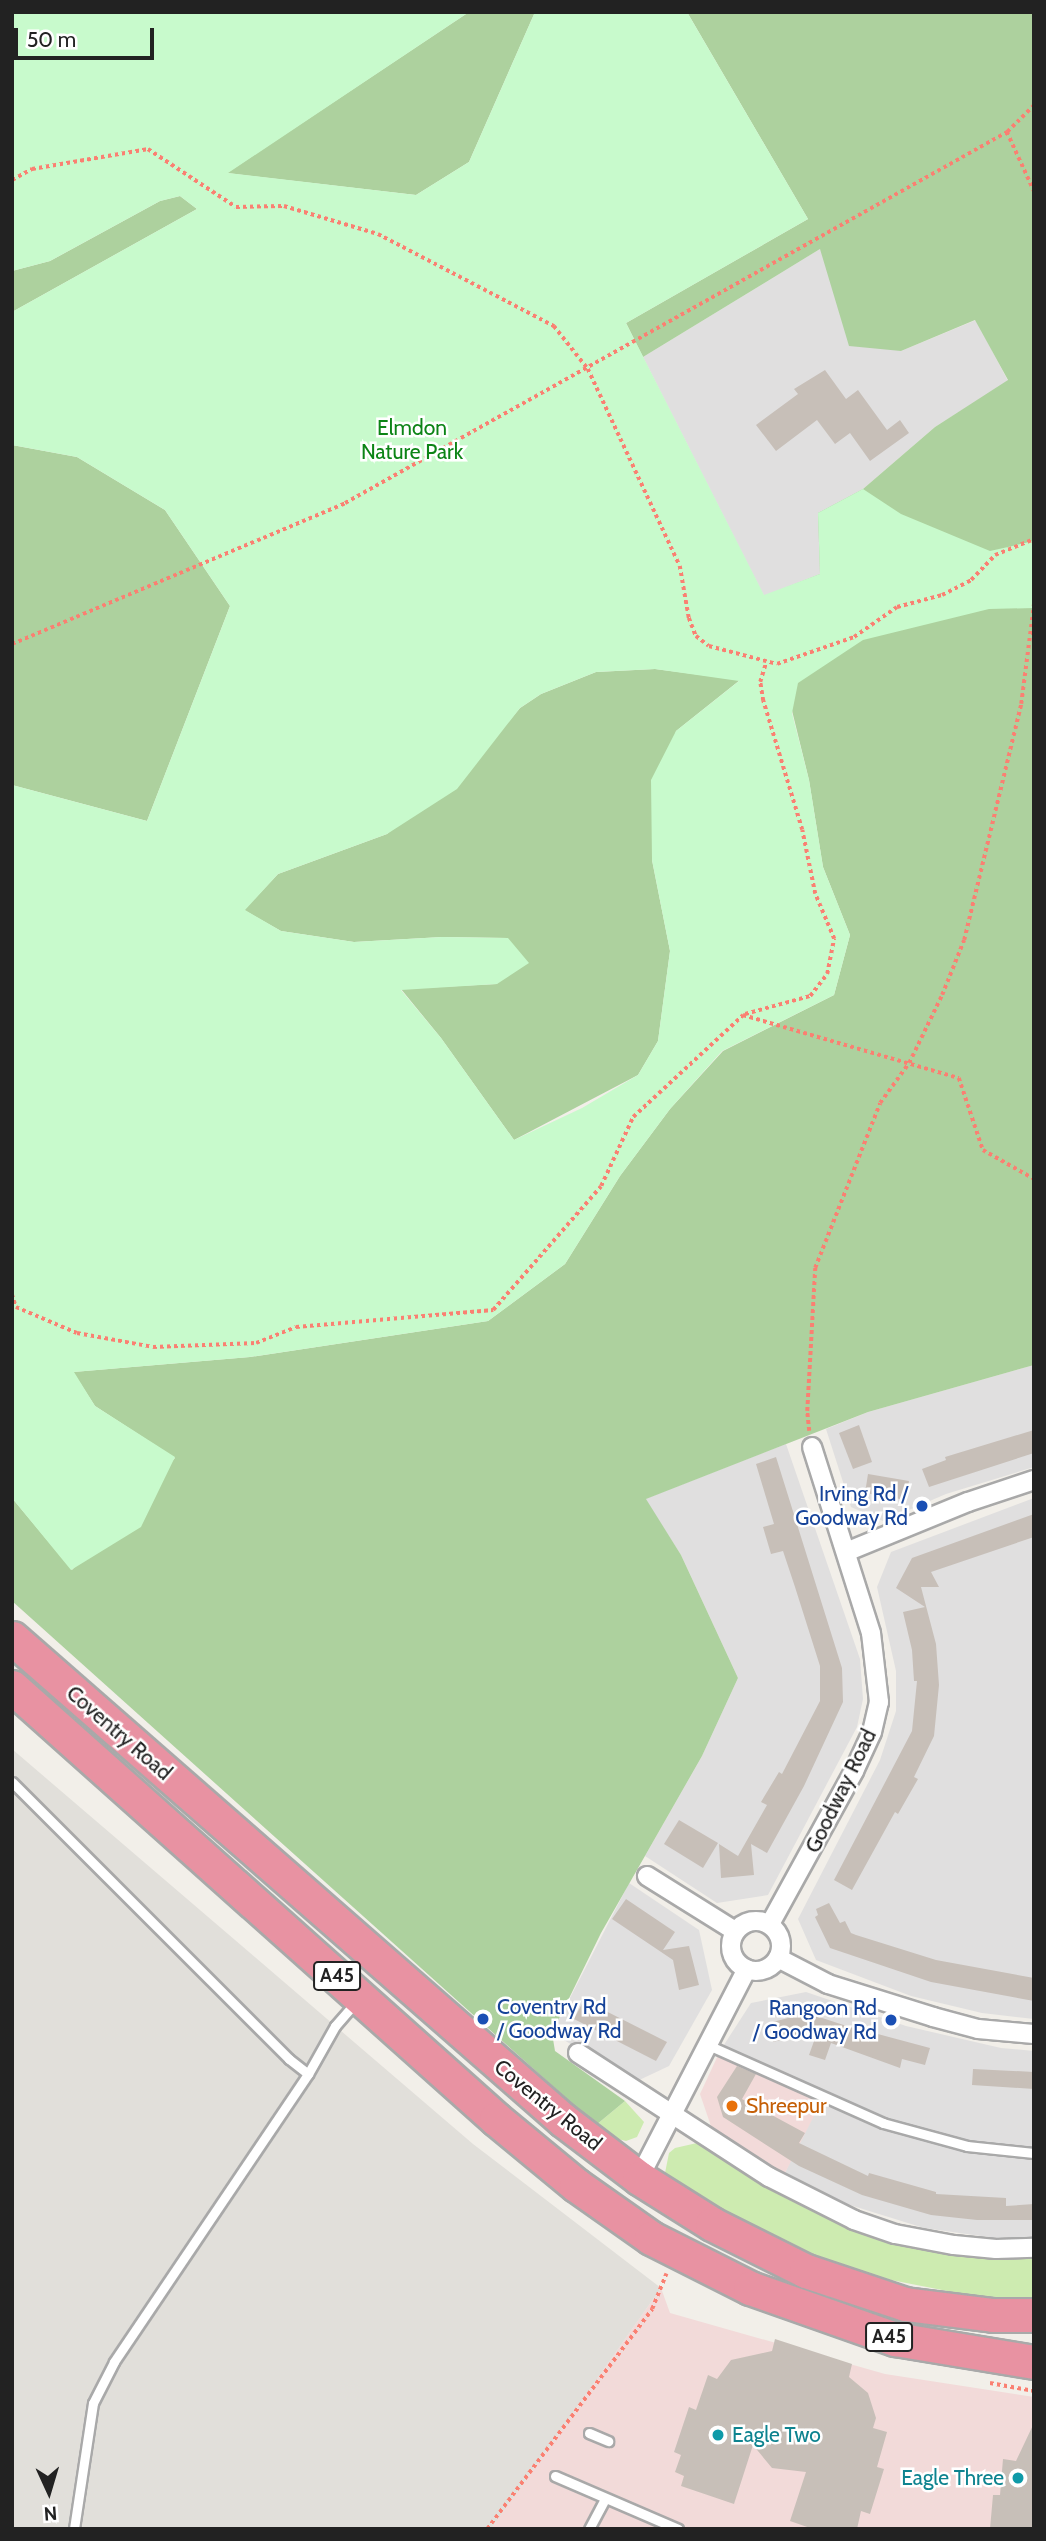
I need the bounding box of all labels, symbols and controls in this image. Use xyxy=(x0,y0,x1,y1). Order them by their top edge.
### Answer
scale bar xyxy=(18,14,158,58)
text: 50 m xyxy=(27,27,76,52)
park label: Elmdon Nature Park xyxy=(361,415,463,465)
place label: Irving Rd / Goodway Rd xyxy=(795,1481,908,1531)
marker: Irving Rd / Goodway Rd xyxy=(914,1498,930,1514)
street label: Coventry Road xyxy=(61,1680,177,1786)
street label: Goodway Road xyxy=(800,1725,882,1857)
road number: A45 xyxy=(312,1960,362,1992)
place label: Coventry Rd / Goodway Rd xyxy=(497,1994,621,2044)
place label: Rangoon Rd / Goodway Rd xyxy=(753,1995,877,2045)
marker: Coventry Rd / Goodway Rd xyxy=(475,2011,491,2027)
marker: Rangoon Rd / Goodway Rd xyxy=(883,2012,899,2028)
street label: Coventry Road xyxy=(489,2054,607,2156)
place label: Shreepur xyxy=(746,2093,827,2119)
marker: Shreepur xyxy=(724,2098,740,2114)
road number: A45 xyxy=(864,2322,914,2352)
place label: Eagle Two xyxy=(732,2422,821,2448)
marker: Eagle Two xyxy=(710,2427,726,2443)
north arrow xyxy=(14,2457,84,2527)
place label: Eagle Three xyxy=(901,2465,1004,2491)
marker: Eagle Three xyxy=(1010,2470,1026,2486)
text: N xyxy=(43,2502,58,2525)

